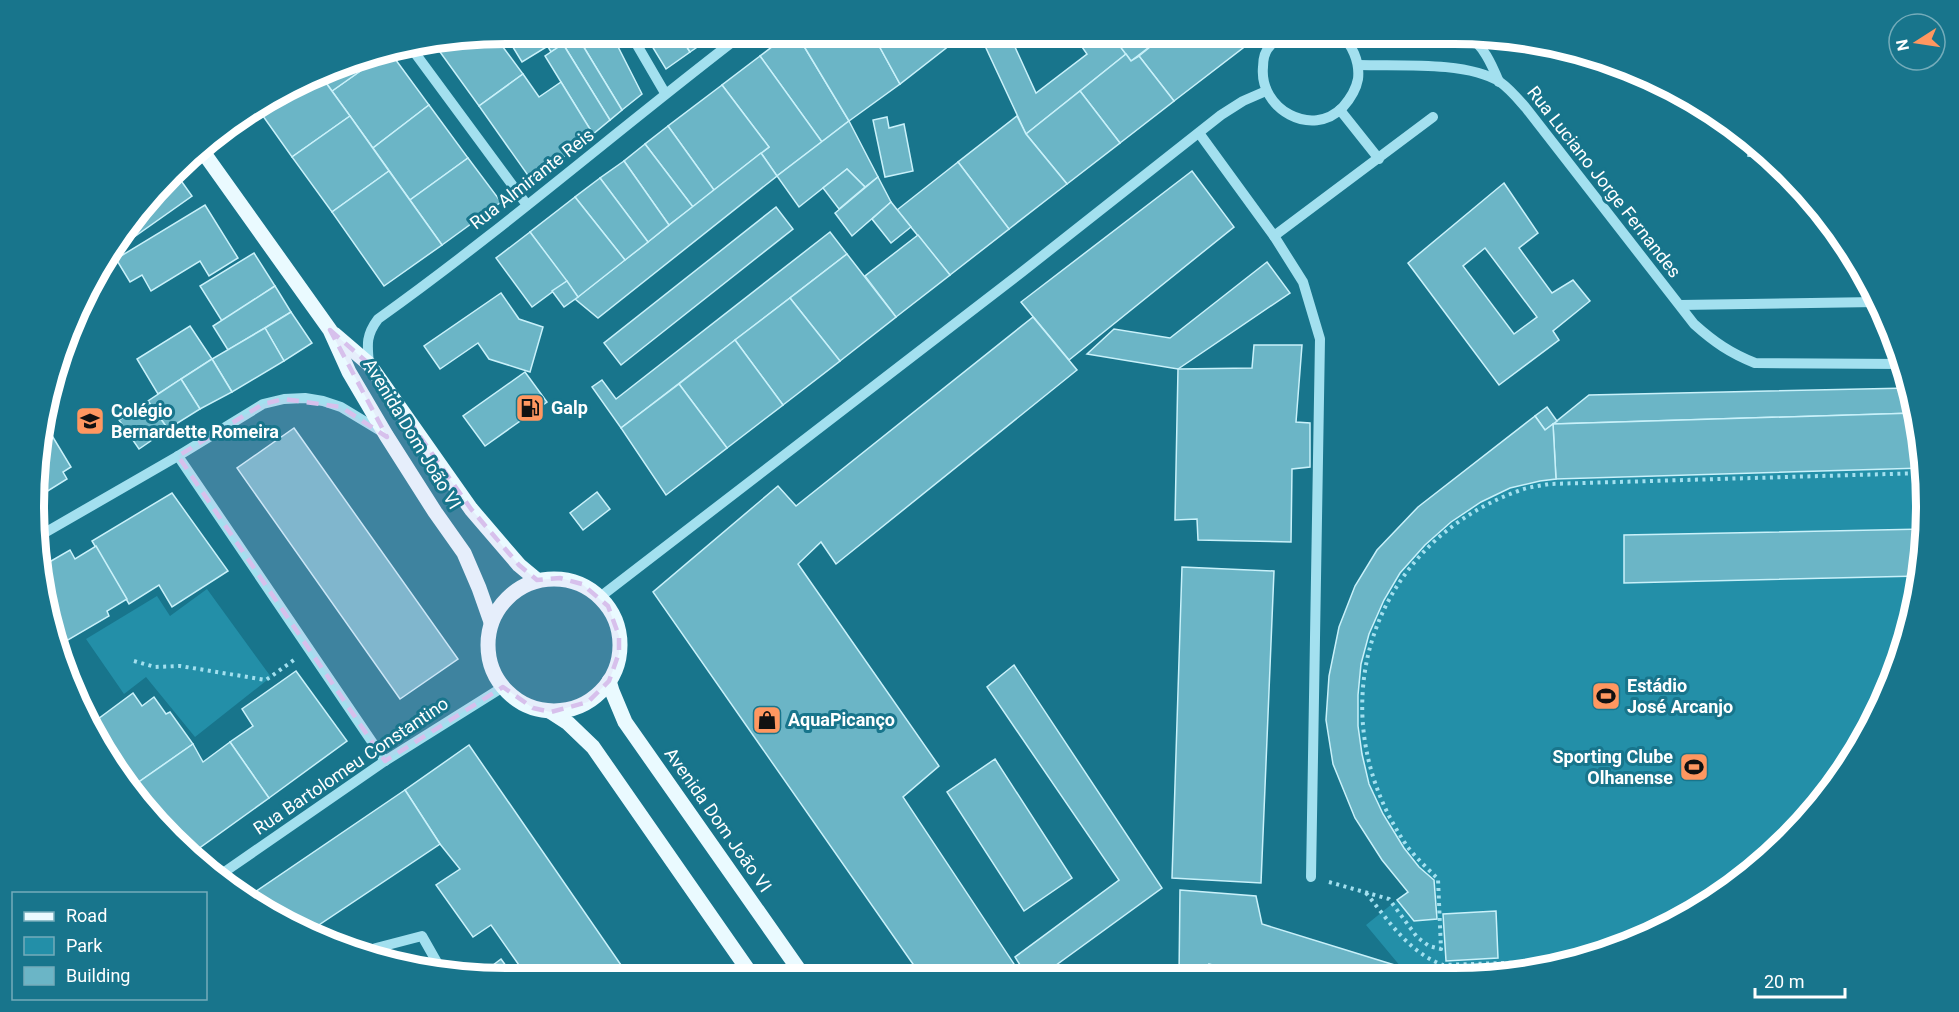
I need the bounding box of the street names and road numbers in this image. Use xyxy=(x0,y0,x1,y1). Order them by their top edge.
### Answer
street label: Rua Luciano Jorge Fernandes xyxy=(1523,82,1686,282)
street label: Rua Almirante Reis xyxy=(466,124,598,233)
street label: Avenida Dom João VI xyxy=(359,355,466,513)
street label: Rua Bartolomeu Constantino xyxy=(249,692,452,839)
street label: Avenida Dom João VI xyxy=(661,743,776,896)

